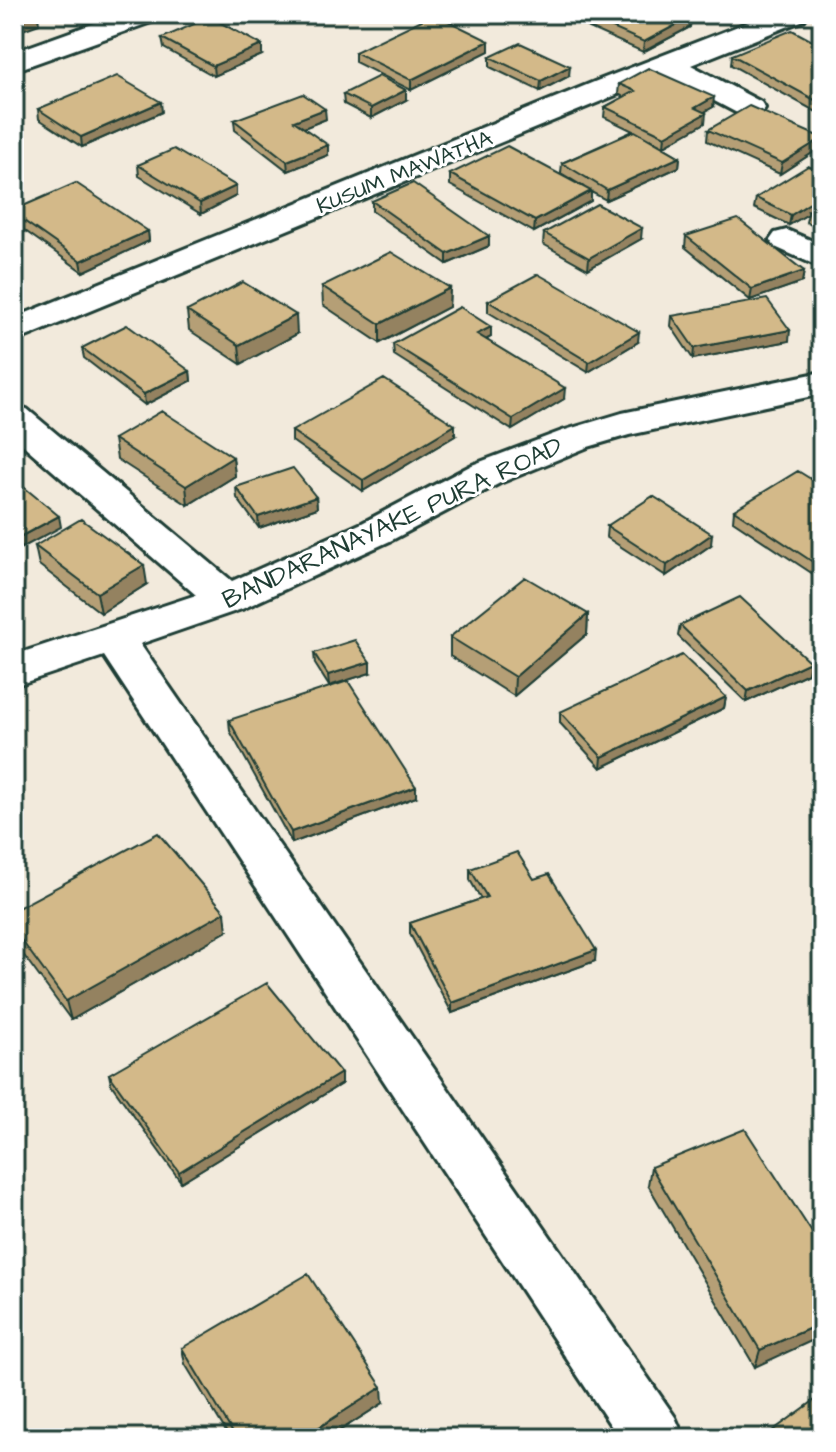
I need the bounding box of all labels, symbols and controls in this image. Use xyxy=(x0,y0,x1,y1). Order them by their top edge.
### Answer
street label: KUSUM MAWATHA xyxy=(312,123,497,222)
street label: BANDARANAYAKE PURA ROAD xyxy=(216,428,568,618)

